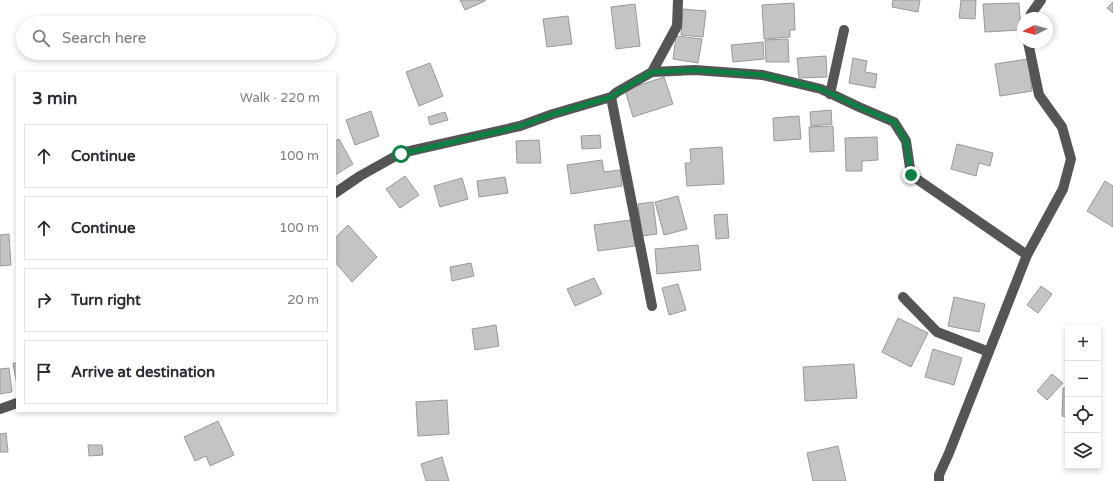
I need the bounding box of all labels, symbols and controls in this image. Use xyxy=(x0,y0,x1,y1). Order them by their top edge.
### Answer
north arrow xyxy=(1017,12,1053,48)
search box xyxy=(16,16,336,60)
icon: search xyxy=(30,27,52,49)
text: Search here xyxy=(62,29,146,47)
text: 3 min xyxy=(32,88,77,109)
text: Walk · 220 m xyxy=(240,90,320,106)
icon: ahead xyxy=(33,145,55,167)
route start xyxy=(392,145,410,163)
text: Continue xyxy=(71,147,135,165)
text: 100 m xyxy=(279,148,319,164)
route end xyxy=(902,166,920,184)
icon: ahead xyxy=(33,217,55,239)
text: Continue xyxy=(71,219,135,237)
text: 100 m xyxy=(279,220,319,236)
icon: right xyxy=(33,289,55,311)
text: Turn right xyxy=(71,291,141,309)
text: 20 m xyxy=(287,292,319,308)
map controls xyxy=(1065,325,1101,469)
button: + xyxy=(1065,325,1101,361)
icon: arrive xyxy=(33,361,55,383)
button: − xyxy=(1065,361,1101,397)
text: Arrive at destination xyxy=(71,363,215,381)
button: locate xyxy=(1065,397,1101,433)
button: layers xyxy=(1065,433,1101,469)

